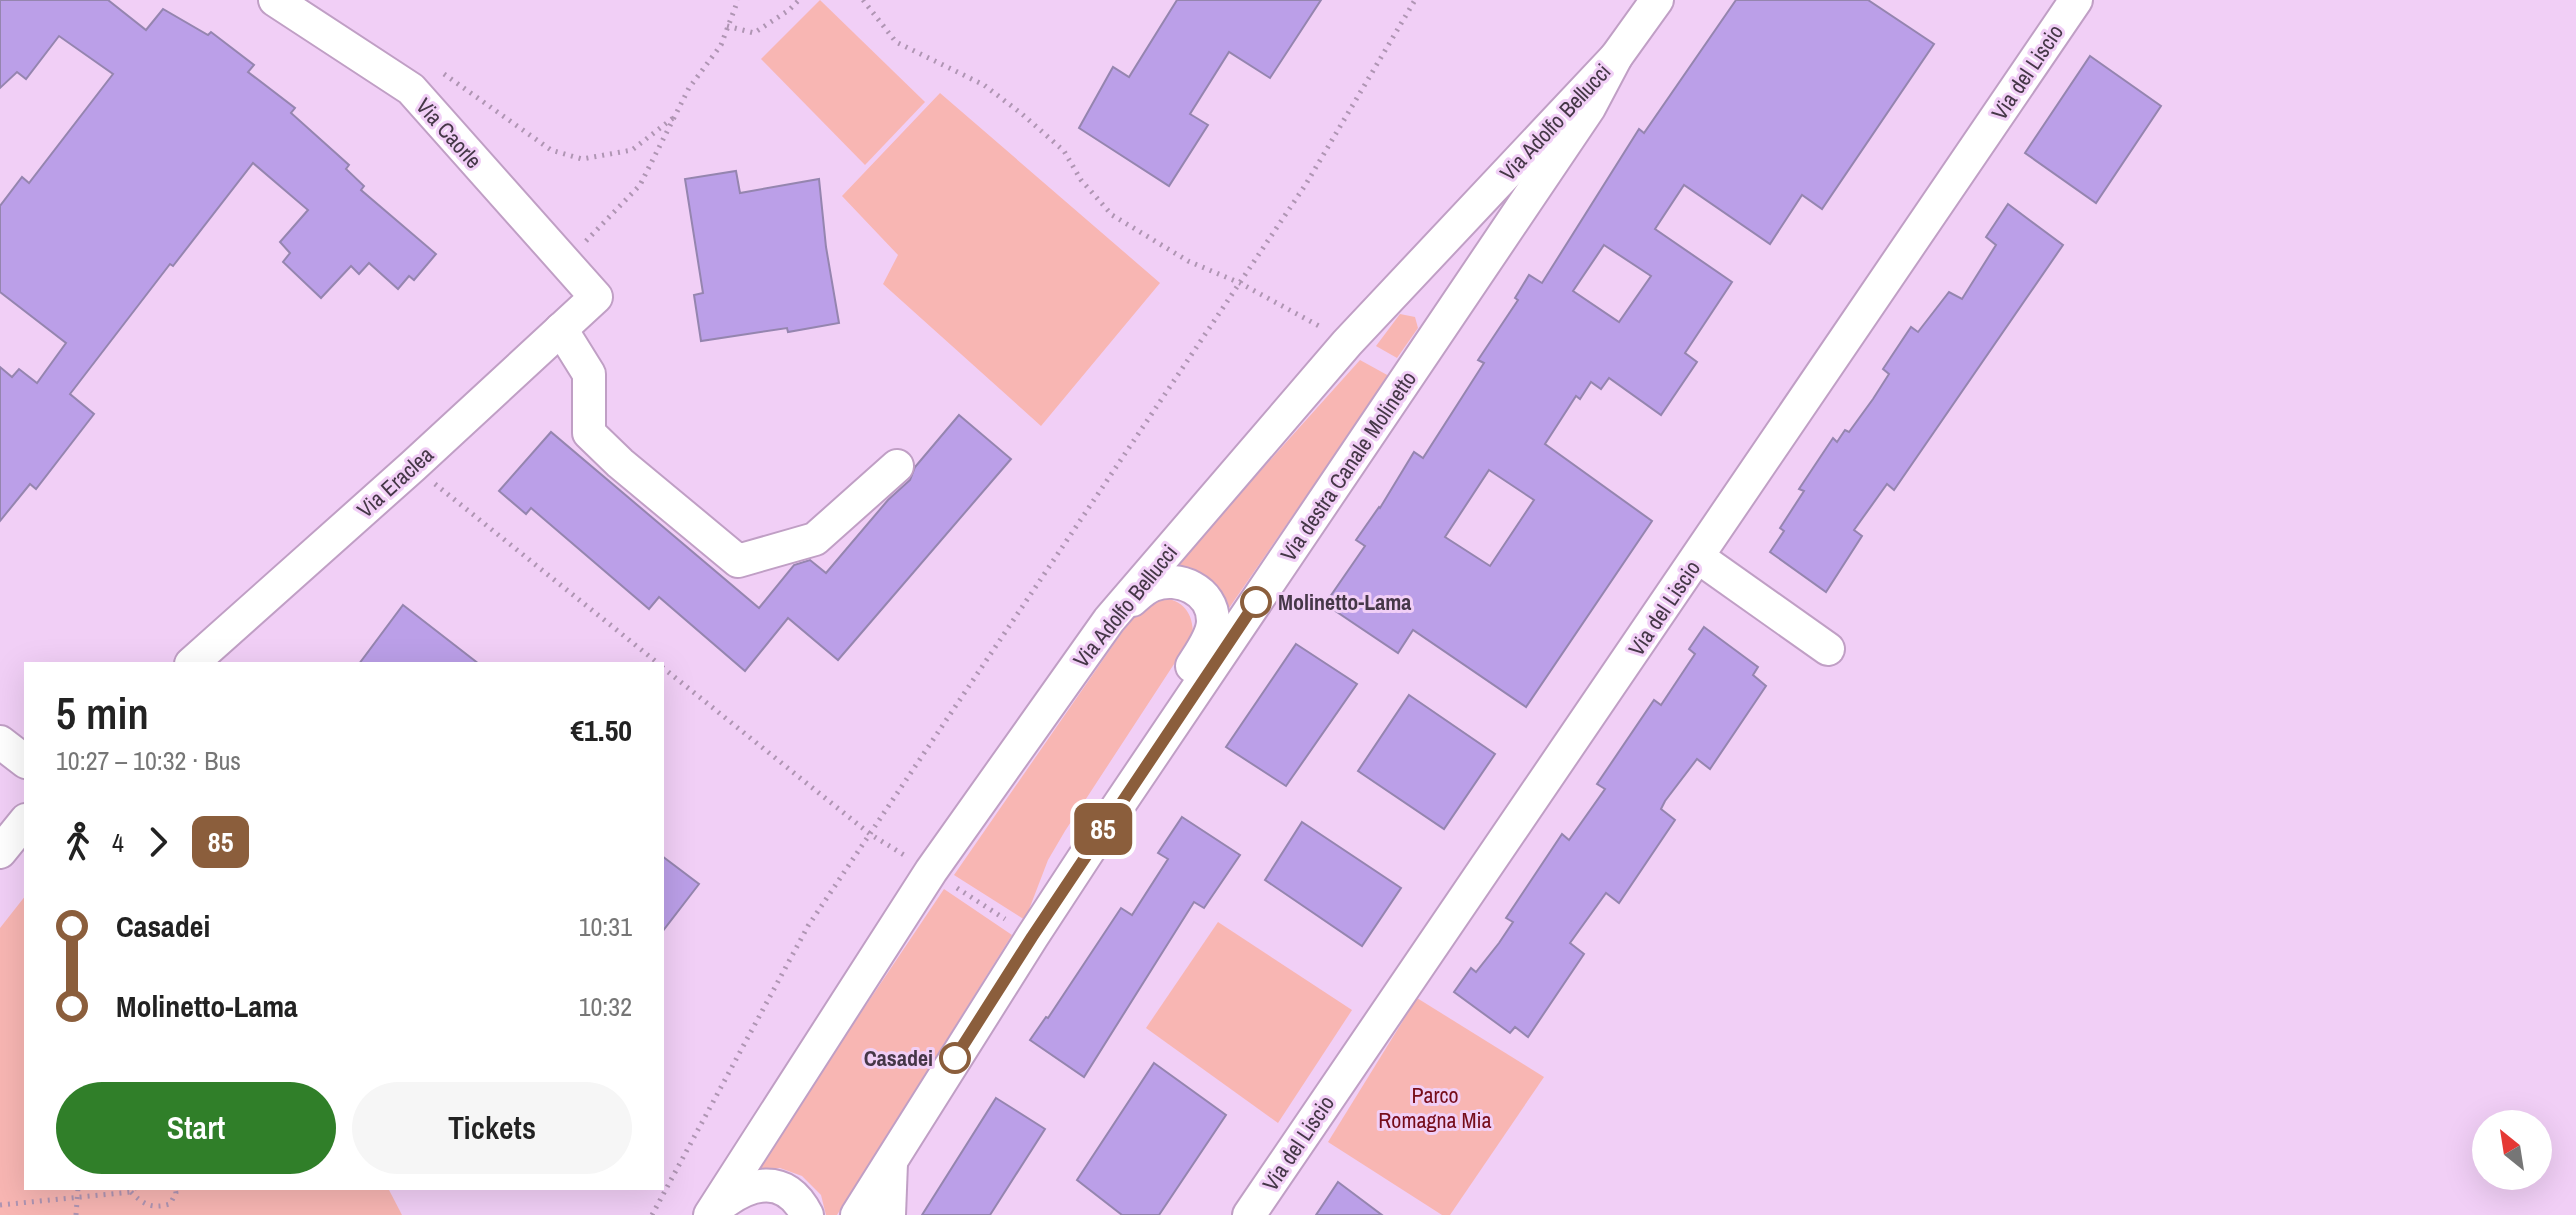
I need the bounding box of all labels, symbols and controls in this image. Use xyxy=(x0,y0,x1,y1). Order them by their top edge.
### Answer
street label: Via del Liscio xyxy=(1984,18,2070,126)
street label: Via Adolfo Bellucci xyxy=(1493,57,1617,187)
street label: Via Caorle xyxy=(409,91,489,175)
street label: Via destra Canale Molinetto xyxy=(1273,365,1423,567)
street label: Via Eraclea xyxy=(350,440,440,524)
street label: Via Adolfo Bellucci xyxy=(1066,538,1184,674)
street label: Via del Liscio xyxy=(1621,554,1707,662)
marker: Molinetto-Lama xyxy=(1241,587,1271,617)
place label: Molinetto-Lama xyxy=(1278,587,1411,617)
text: 5 min xyxy=(56,683,149,743)
text: €1.50 xyxy=(570,710,632,750)
text: 10:27 – 10:32 · Bus xyxy=(56,743,241,778)
line badge: 85 xyxy=(1067,803,1139,855)
text: 85 xyxy=(1090,810,1116,848)
icon: walk xyxy=(56,820,100,864)
icon: forward xyxy=(136,820,180,864)
text: 85 xyxy=(208,823,233,861)
text: 4 xyxy=(112,825,124,860)
text: Casadei xyxy=(116,906,210,946)
text: 10:31 xyxy=(579,909,632,944)
text: Molinetto-Lama xyxy=(116,986,298,1026)
text: 10:32 xyxy=(579,989,632,1024)
place label: Casadei xyxy=(864,1043,933,1073)
marker: Casadei xyxy=(940,1043,970,1073)
park label: Parco Romagna Mia xyxy=(1378,1080,1492,1135)
button: Start xyxy=(56,1082,336,1174)
button: Tickets xyxy=(352,1082,632,1174)
street label: Via del Liscio xyxy=(1255,1089,1341,1197)
north arrow xyxy=(2472,1110,2552,1190)
map controls xyxy=(2472,1110,2552,1190)

